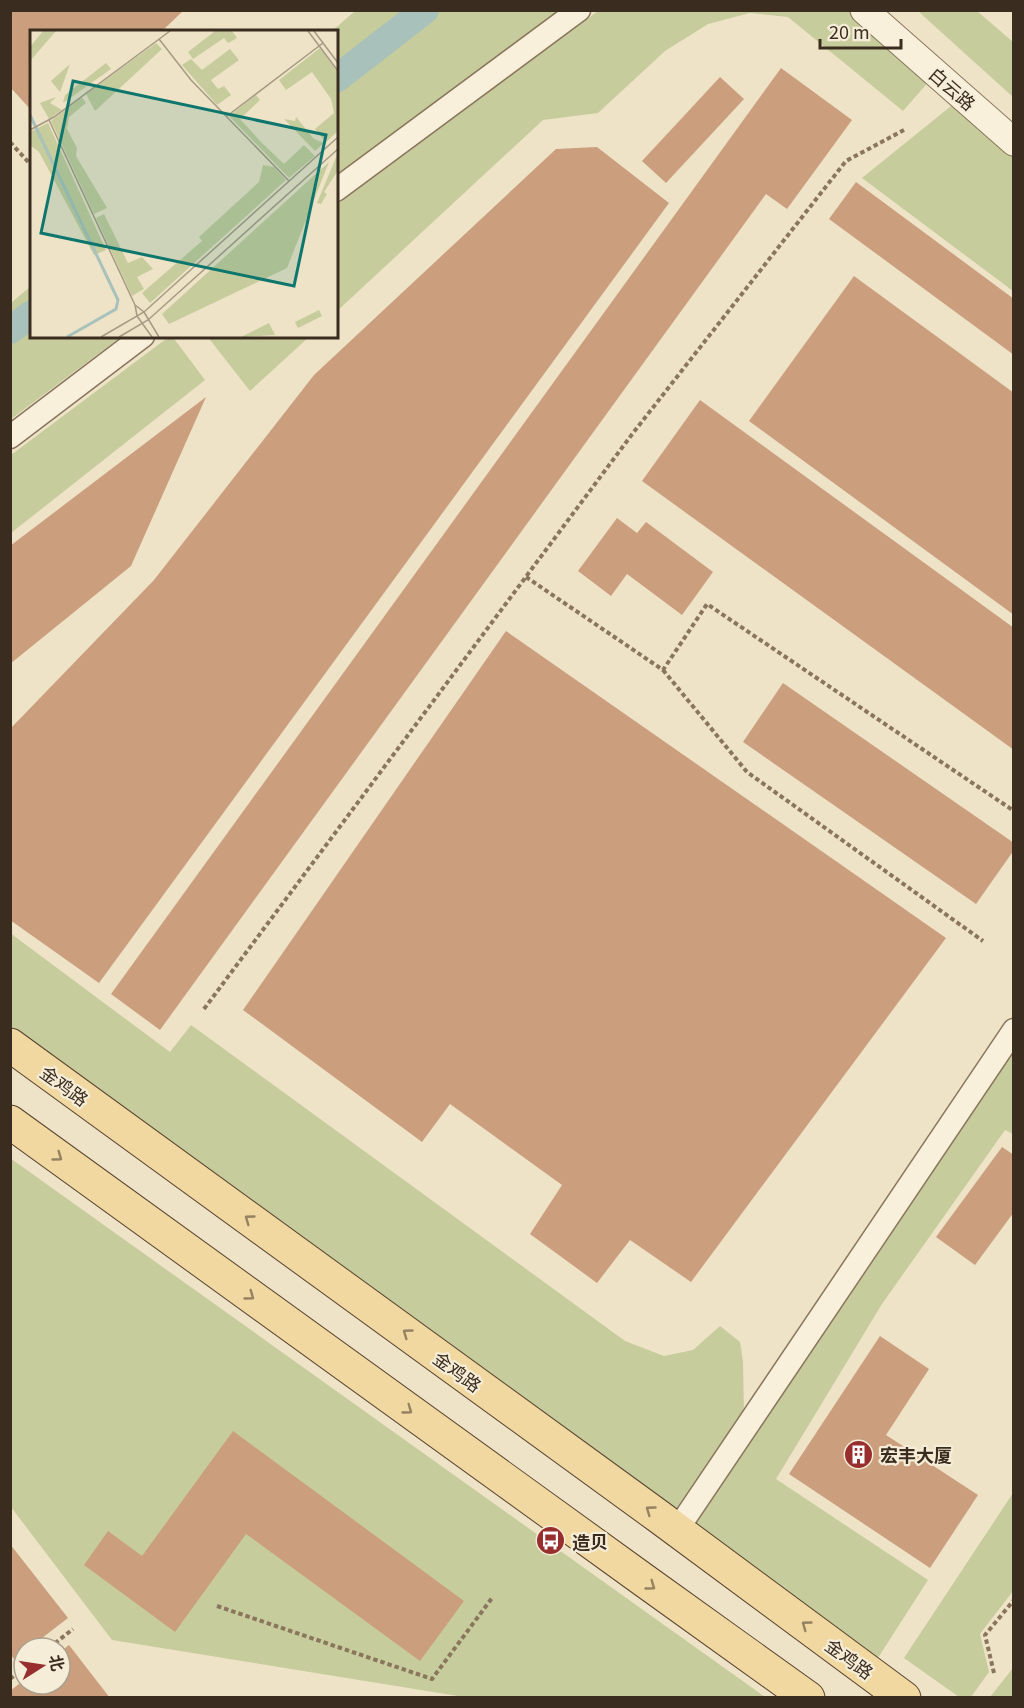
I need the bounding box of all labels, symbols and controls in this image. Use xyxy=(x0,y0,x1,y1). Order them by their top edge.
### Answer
scale bar xyxy=(820,12,901,50)
text: 20 m xyxy=(829,18,870,44)
inset map xyxy=(30,30,338,338)
street label: 白云路 xyxy=(924,60,982,116)
street label: 金鸡路 xyxy=(36,1059,94,1111)
one-way arrow xyxy=(51,1149,62,1160)
one-way arrow xyxy=(245,1215,256,1226)
one-way arrow xyxy=(243,1288,254,1299)
one-way arrow xyxy=(402,1329,413,1340)
street label: 金鸡路 xyxy=(429,1345,487,1397)
one-way arrow xyxy=(401,1403,412,1414)
building icon: 宏丰大厦 xyxy=(843,1438,875,1470)
place label: 宏丰大厦 xyxy=(880,1441,952,1467)
one-way arrow xyxy=(645,1506,656,1517)
bus stop icon: 造贝 xyxy=(535,1525,567,1557)
place label: 造贝 xyxy=(572,1528,608,1554)
one-way arrow xyxy=(644,1579,655,1590)
one-way arrow xyxy=(802,1622,813,1633)
street label: 金鸡路 xyxy=(821,1632,879,1684)
north arrow xyxy=(12,1636,72,1696)
text: 北 xyxy=(44,1652,71,1673)

